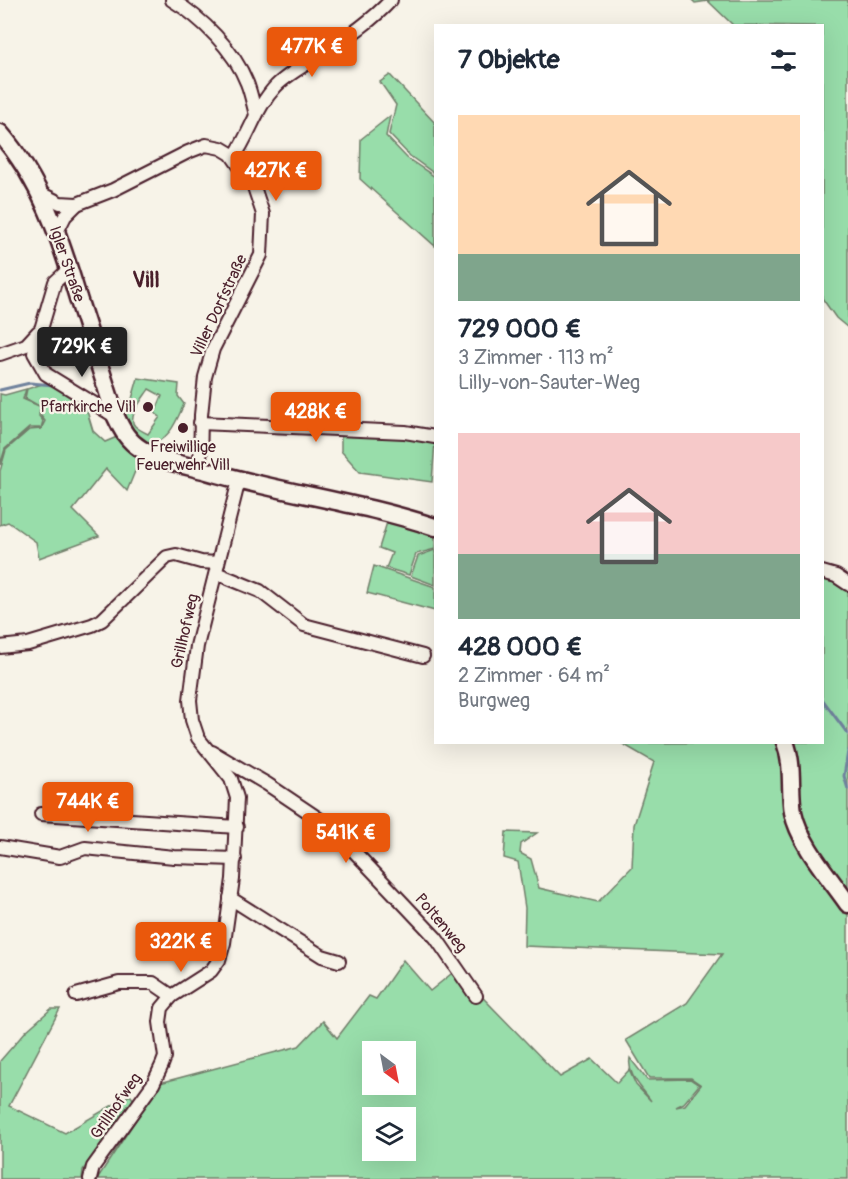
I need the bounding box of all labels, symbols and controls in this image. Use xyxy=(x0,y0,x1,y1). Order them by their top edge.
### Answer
pin: 477K € xyxy=(263,27,361,78)
text: 477K € xyxy=(281,34,343,59)
text: 7 Objekte xyxy=(458,44,560,76)
icon: filters xyxy=(767,44,800,77)
pin: 427K € xyxy=(227,151,325,202)
icon: home xyxy=(575,154,683,262)
text: 427K € xyxy=(245,158,307,183)
street label: Igler Straße xyxy=(45,223,89,305)
street label: Viller Dorfstraße xyxy=(186,251,252,361)
district label: Vill xyxy=(132,266,160,294)
text: 729 000 € xyxy=(458,313,581,345)
pin: 729K € xyxy=(33,327,131,378)
text: 729K € xyxy=(51,334,113,359)
text: 3 Zimmer · 113 m² xyxy=(458,345,614,370)
text: Lilly-von-Sauter-Weg xyxy=(458,370,640,395)
pin: 428K € xyxy=(267,392,365,443)
place label: Pfarrkirche Vill xyxy=(40,397,136,417)
text: 428K € xyxy=(285,399,347,424)
marker: Pfarrkirche Vill xyxy=(141,400,155,414)
marker: Freiwillige Feuerwehr Vill xyxy=(176,421,190,435)
place label: Freiwillige Feuerwehr Vill xyxy=(136,437,230,475)
icon: home xyxy=(575,472,683,580)
street label: Grillhofweg xyxy=(167,592,203,670)
text: 428 000 € xyxy=(458,631,582,663)
text: 2 Zimmer · 64 m² xyxy=(458,663,610,688)
text: Burgweg xyxy=(458,688,530,713)
pin: 744K € xyxy=(39,782,137,833)
text: 744K € xyxy=(56,789,120,814)
pin: 541K € xyxy=(297,813,395,864)
text: 541K € xyxy=(316,820,376,845)
street label: Poltenweg xyxy=(411,889,471,957)
pin: 322K € xyxy=(132,922,230,973)
text: 322K € xyxy=(149,929,213,954)
north arrow xyxy=(362,1041,416,1095)
map controls xyxy=(362,1041,416,1161)
street label: Grillhofweg xyxy=(86,1069,146,1143)
button: layers xyxy=(362,1107,416,1161)

